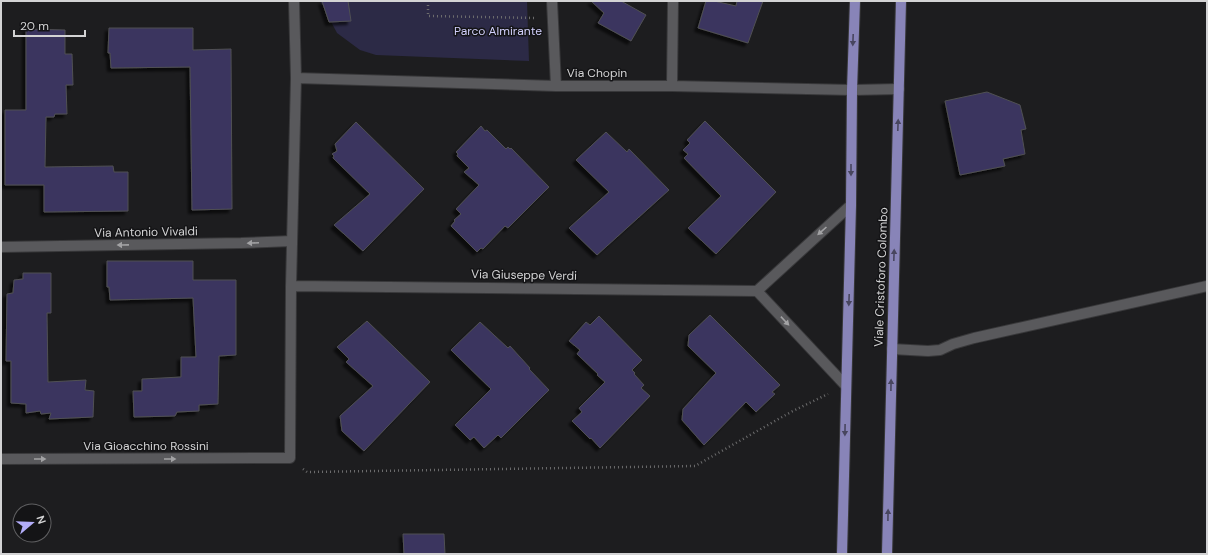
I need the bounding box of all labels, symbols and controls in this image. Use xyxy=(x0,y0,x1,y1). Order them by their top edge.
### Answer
scale bar xyxy=(14,12,85,38)
text: 20 m xyxy=(20,18,49,34)
park label: Parco Almirante xyxy=(454,23,542,39)
one-way arrow xyxy=(850,34,856,47)
street label: Via Chopin xyxy=(567,65,627,81)
one-way arrow xyxy=(895,118,901,131)
one-way arrow xyxy=(848,164,854,177)
street label: Viale Cristoforo Colombo xyxy=(871,207,891,347)
street label: Via Antonio Vivaldi xyxy=(94,223,198,241)
one-way arrow xyxy=(817,227,828,236)
one-way arrow xyxy=(246,240,259,246)
one-way arrow xyxy=(116,242,129,248)
one-way arrow xyxy=(891,249,898,261)
street label: Via Giuseppe Verdi xyxy=(471,266,577,284)
one-way arrow xyxy=(845,294,852,306)
one-way arrow xyxy=(781,316,790,326)
one-way arrow xyxy=(888,378,894,391)
one-way arrow xyxy=(842,424,848,437)
street label: Via Gioacchino Rossini xyxy=(83,438,209,454)
one-way arrow xyxy=(164,455,176,462)
one-way arrow xyxy=(34,456,47,462)
north arrow xyxy=(12,503,52,543)
one-way arrow xyxy=(885,508,891,521)
text: N xyxy=(34,514,49,526)

